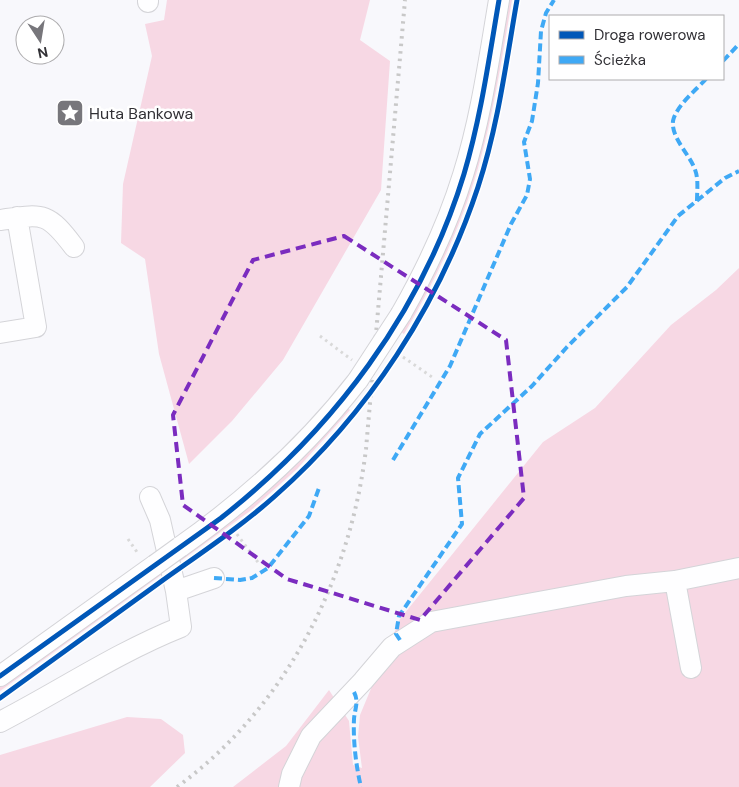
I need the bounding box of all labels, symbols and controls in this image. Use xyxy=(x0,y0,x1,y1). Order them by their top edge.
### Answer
north arrow xyxy=(15,15,65,65)
legend xyxy=(549,15,724,80)
text: Droga rowerowa xyxy=(594,25,705,45)
text: N xyxy=(36,43,50,63)
text: Ścieżka xyxy=(594,50,646,70)
place icon: Huta Bankowa xyxy=(55,98,85,128)
place label: Huta Bankowa xyxy=(89,103,193,124)

